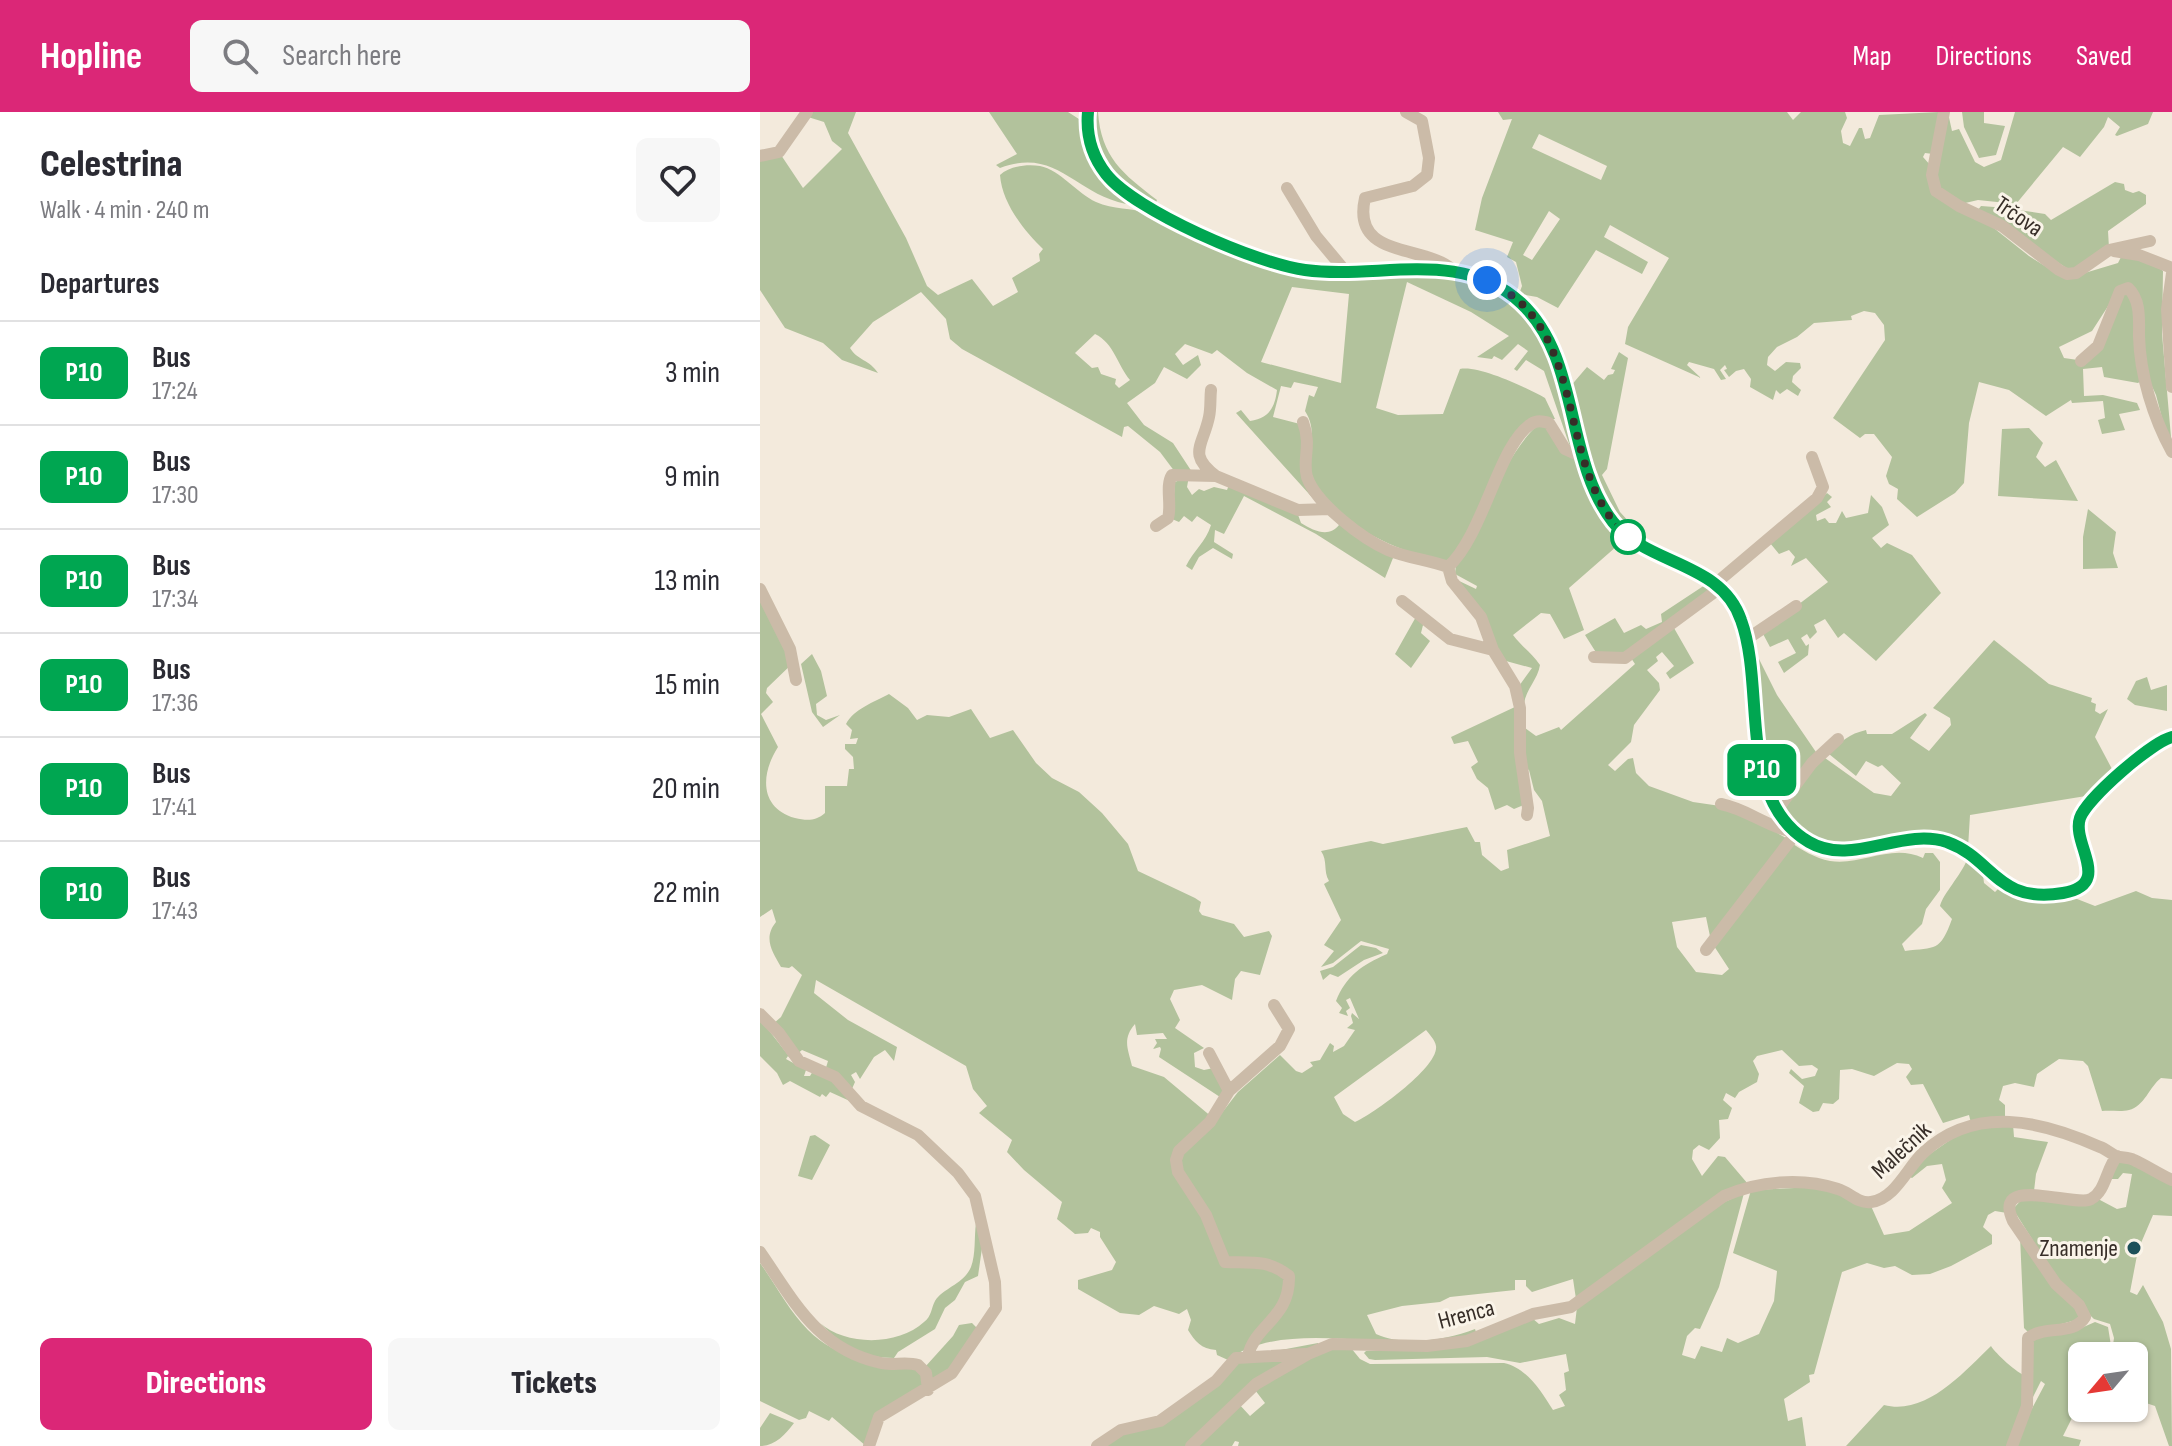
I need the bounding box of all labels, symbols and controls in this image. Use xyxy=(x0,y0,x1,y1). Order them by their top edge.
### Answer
search box xyxy=(190,20,750,92)
text: Hopline xyxy=(40,34,142,79)
icon: search xyxy=(218,34,262,78)
text: Search here xyxy=(282,38,402,74)
text: Map xyxy=(1853,40,1892,73)
text: Directions xyxy=(1936,40,2032,73)
text: Saved xyxy=(2076,40,2132,73)
button: heart xyxy=(636,138,720,222)
text: Celestrina xyxy=(40,142,182,187)
street label: Trčova xyxy=(1989,190,2048,243)
text: Walk · 4 min · 240 m xyxy=(40,195,209,226)
your location xyxy=(1467,260,1507,300)
text: Departures xyxy=(40,266,160,302)
text: Bus xyxy=(152,340,191,376)
text: 3 min xyxy=(665,355,720,391)
text: P10 xyxy=(65,356,103,389)
text: 17:24 xyxy=(152,376,198,407)
text: Bus xyxy=(152,444,191,480)
text: 9 min xyxy=(664,459,720,495)
text: P10 xyxy=(65,460,103,493)
text: 17:30 xyxy=(152,480,199,511)
unlabelled marker xyxy=(1611,520,1645,554)
text: Bus xyxy=(152,548,191,584)
text: 13 min xyxy=(654,563,720,599)
text: P10 xyxy=(65,564,103,597)
text: 17:34 xyxy=(152,584,198,615)
text: Bus xyxy=(152,652,191,688)
text: 15 min xyxy=(655,667,720,703)
text: P10 xyxy=(65,668,103,701)
text: 17:36 xyxy=(152,688,198,719)
line badge: P10 xyxy=(1716,744,1808,796)
text: P10 xyxy=(1743,753,1781,786)
text: Bus xyxy=(152,756,191,792)
text: 20 min xyxy=(652,771,720,807)
text: P10 xyxy=(65,772,103,805)
text: 17:41 xyxy=(152,792,196,823)
text: Bus xyxy=(152,860,191,896)
text: 22 min xyxy=(653,875,720,911)
text: P10 xyxy=(65,876,103,909)
text: 17:43 xyxy=(152,896,198,927)
street label: Malečnik xyxy=(1866,1116,1937,1185)
place label: Znamenje xyxy=(2040,1234,2118,1263)
marker: Znamenje xyxy=(2125,1239,2143,1257)
street label: Hrenca xyxy=(1435,1293,1497,1336)
button: Directions xyxy=(40,1338,372,1430)
button: Tickets xyxy=(388,1338,720,1430)
north arrow xyxy=(2068,1342,2148,1422)
map controls xyxy=(2068,1342,2148,1422)

